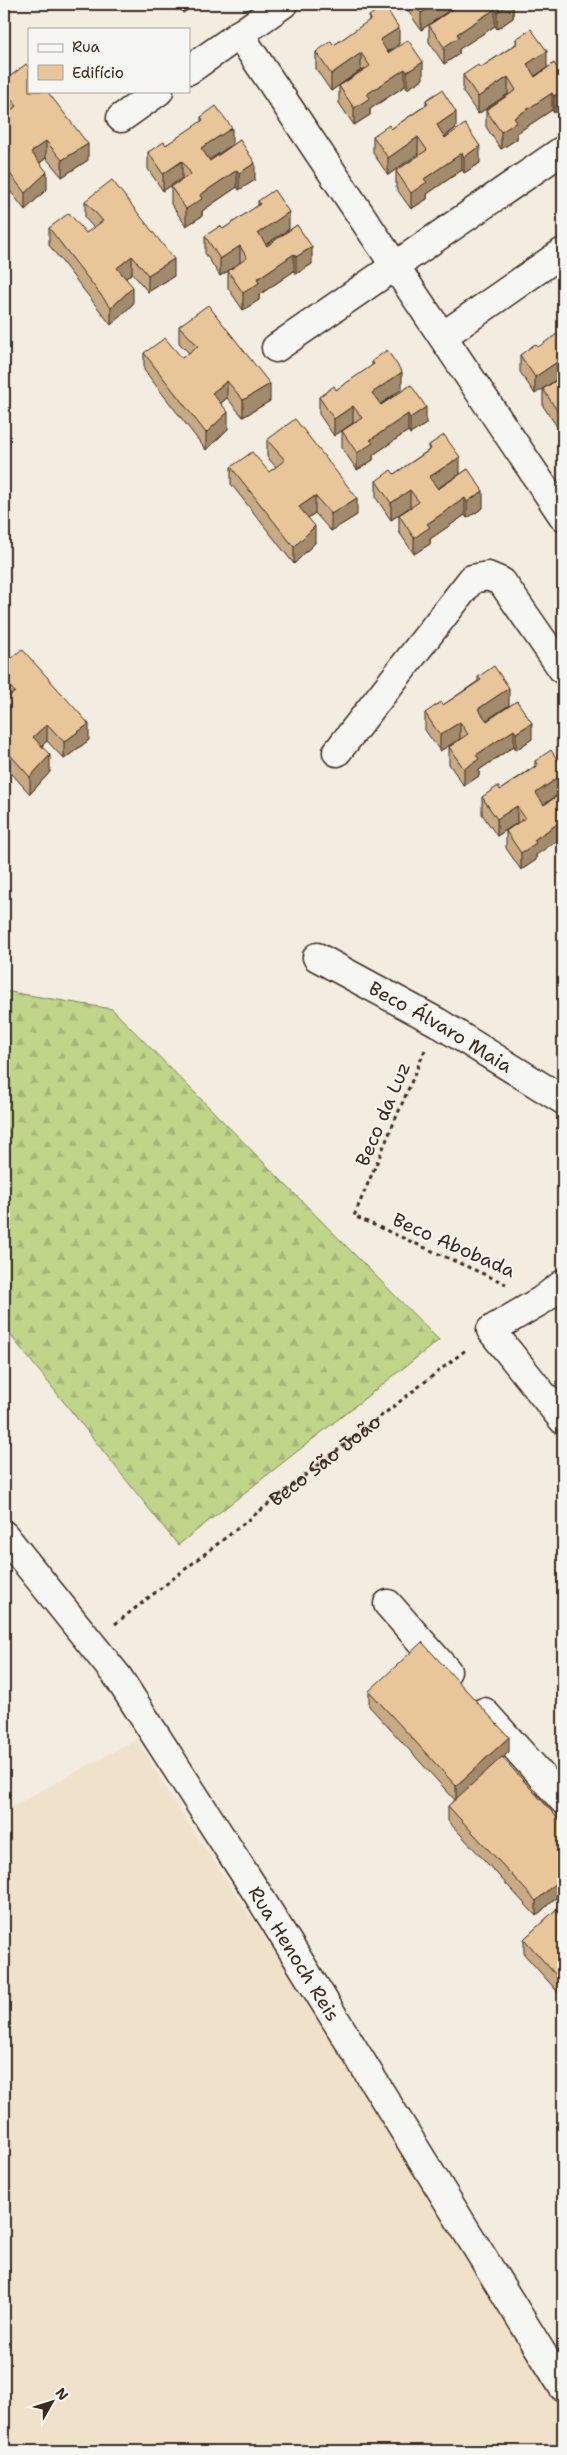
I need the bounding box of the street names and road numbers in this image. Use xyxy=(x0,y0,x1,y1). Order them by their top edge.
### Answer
street label: Beco Álvaro Maia xyxy=(365,975,517,1078)
street label: Beco da Luz xyxy=(350,1058,416,1170)
street label: Beco Abobada xyxy=(389,1207,519,1283)
street label: Beco São João xyxy=(264,1409,385,1512)
street label: Rua Henoch Reis xyxy=(243,1881,346,2026)

